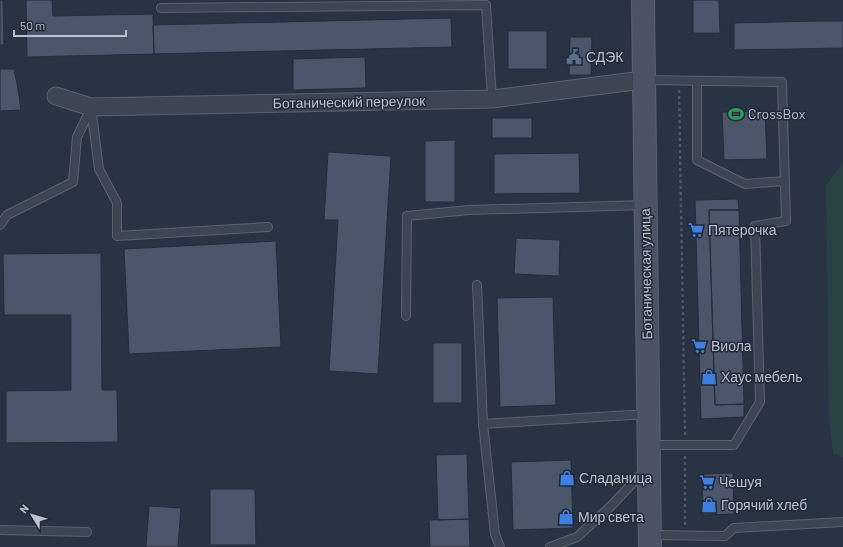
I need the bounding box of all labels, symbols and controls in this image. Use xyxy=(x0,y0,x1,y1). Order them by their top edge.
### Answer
scale bar xyxy=(14,12,126,38)
text: 50 m xyxy=(20,18,45,32)
public building icon: СДЭК xyxy=(565,48,583,66)
place label: СДЭК xyxy=(586,48,624,65)
street label: Ботанический переулок xyxy=(273,92,426,111)
sports icon: CrossBox xyxy=(727,105,745,123)
place label: CrossBox xyxy=(748,105,806,122)
street label: Ботаническая улица xyxy=(636,208,655,340)
supermarket icon: Пятерочка xyxy=(687,221,705,239)
place label: Пятерочка xyxy=(708,221,777,238)
supermarket icon: Виола xyxy=(690,337,708,355)
place label: Виола xyxy=(711,337,752,354)
shop icon: Хаус мебель xyxy=(700,368,718,386)
place label: Хаус мебель xyxy=(721,368,803,385)
shop icon: Сладаница xyxy=(558,469,576,487)
place label: Сладаница xyxy=(579,469,653,486)
supermarket icon: Чешуя xyxy=(698,473,716,491)
place label: Чешуя xyxy=(719,473,762,490)
north arrow xyxy=(12,495,52,535)
shop icon: Горячий хлеб xyxy=(700,496,718,514)
place label: Горячий хлеб xyxy=(721,496,807,513)
text: N xyxy=(16,502,31,515)
shop icon: Мир света xyxy=(557,508,575,526)
place label: Мир света xyxy=(578,508,644,525)

